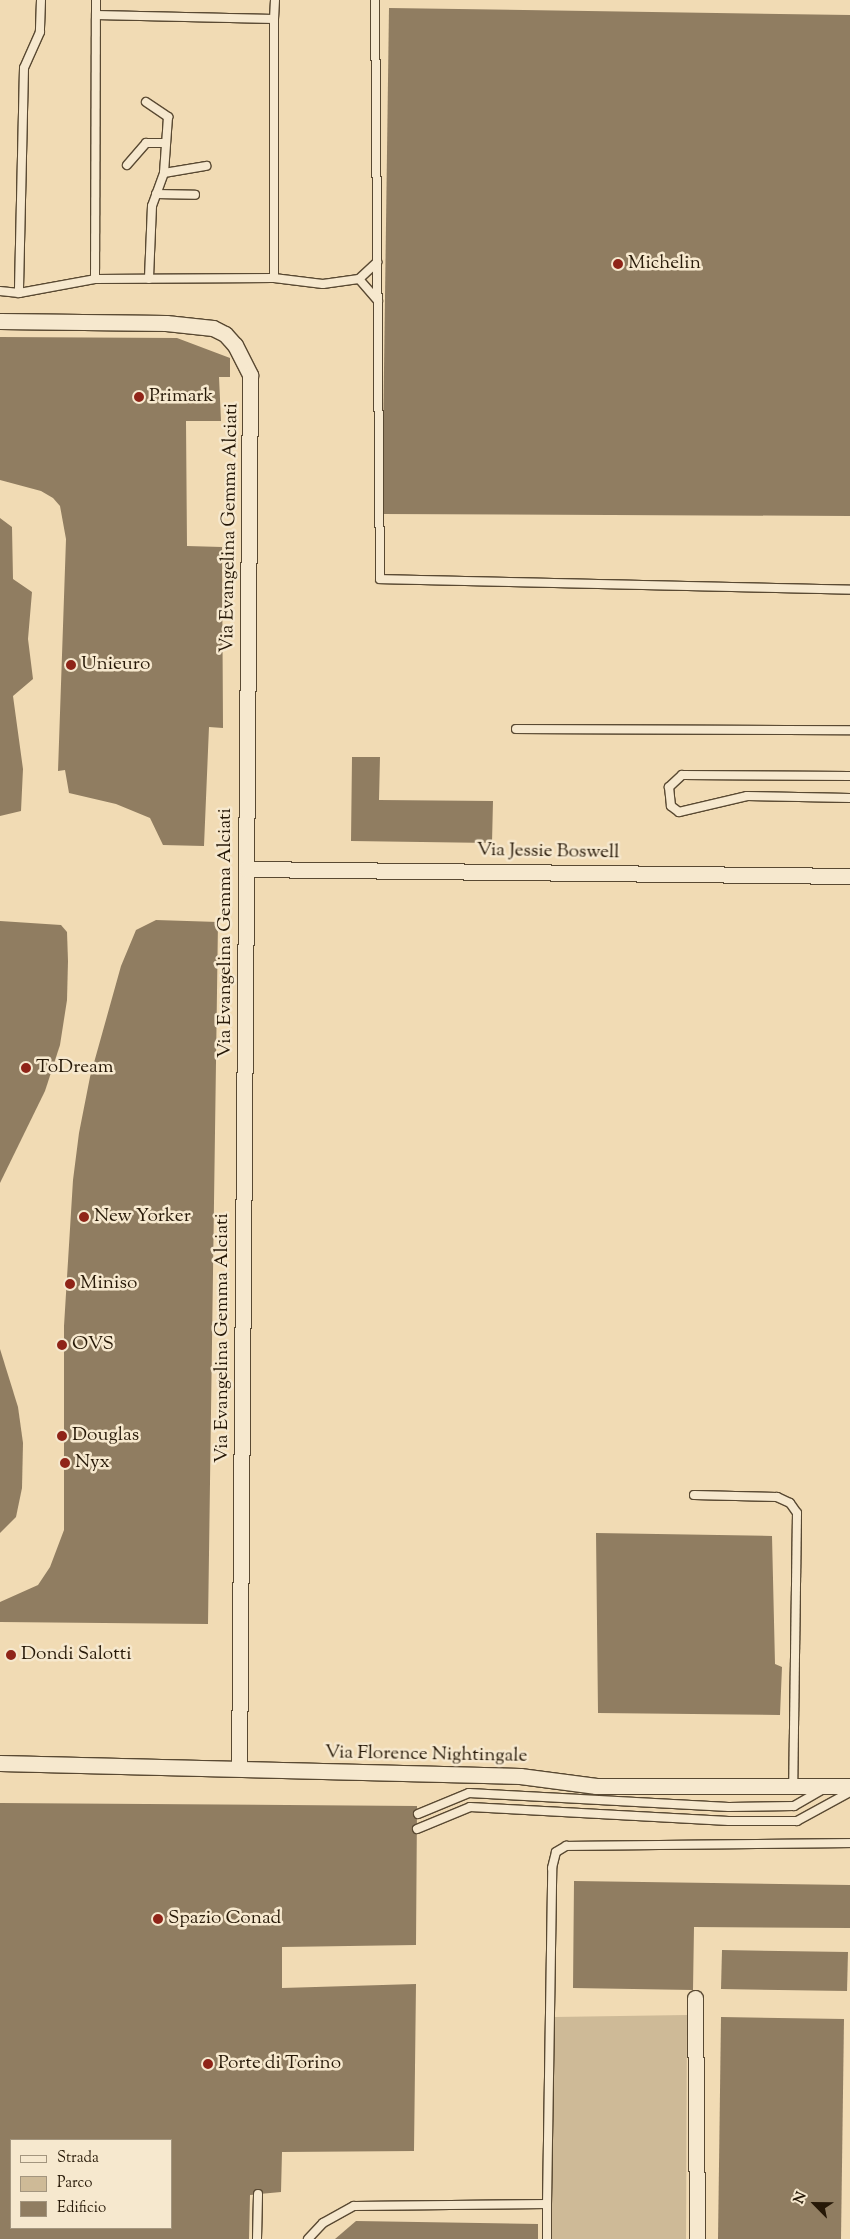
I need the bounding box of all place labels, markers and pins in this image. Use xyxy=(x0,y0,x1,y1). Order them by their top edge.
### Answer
place label: Michelin xyxy=(628,253,701,275)
marker: Michelin xyxy=(612,258,624,270)
place label: Primark xyxy=(149,386,214,408)
marker: Primark xyxy=(133,391,145,403)
place label: Unieuro xyxy=(81,654,150,676)
marker: Unieuro xyxy=(65,659,77,671)
place label: ToDream xyxy=(36,1057,114,1079)
marker: ToDream xyxy=(20,1062,32,1074)
place label: New Yorker xyxy=(94,1206,191,1228)
marker: New Yorker xyxy=(78,1211,90,1223)
place label: Miniso xyxy=(80,1273,137,1295)
marker: Miniso xyxy=(64,1278,76,1290)
place label: OVS xyxy=(72,1334,114,1356)
marker: OVS xyxy=(56,1339,68,1351)
place label: Douglas xyxy=(72,1425,139,1447)
marker: Douglas xyxy=(56,1430,68,1442)
place label: Nyx xyxy=(75,1452,110,1474)
marker: Nyx xyxy=(59,1457,71,1469)
place label: Dondi Salotti xyxy=(21,1644,132,1666)
marker: Dondi Salotti xyxy=(5,1649,17,1661)
place label: Spazio Conad xyxy=(168,1908,281,1930)
marker: Spazio Conad xyxy=(152,1913,164,1925)
place label: Porte di Torino xyxy=(218,2053,341,2075)
marker: Porte di Torino xyxy=(202,2058,214,2070)

